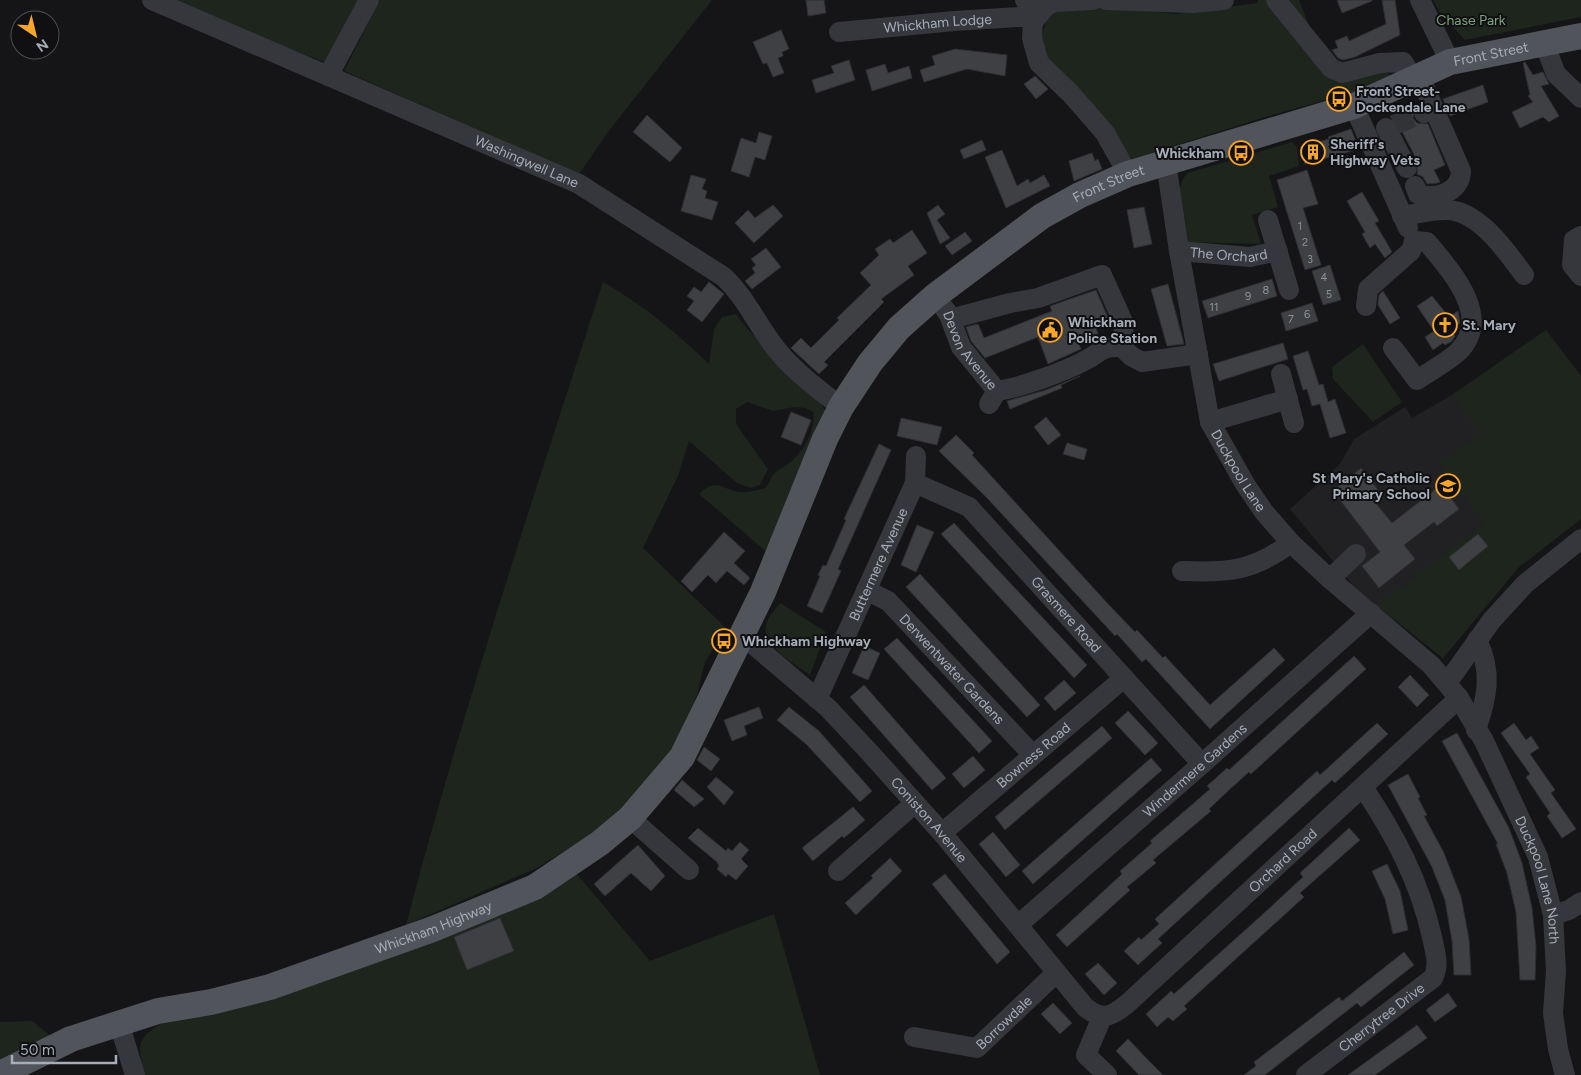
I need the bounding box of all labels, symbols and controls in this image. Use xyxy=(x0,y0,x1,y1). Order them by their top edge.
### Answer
north arrow xyxy=(10,10,60,60)
street label: Whickham Lodge xyxy=(883,11,993,37)
park label: Chase Park xyxy=(1436,12,1506,29)
text: N xyxy=(33,35,51,55)
street label: Front Street xyxy=(1452,39,1530,70)
place label: Front Street- Dockendale Lane xyxy=(1356,83,1466,116)
bus stop icon: Front Street- Dockendale Lane xyxy=(1326,86,1352,112)
street label: Washingwell Lane xyxy=(472,132,581,192)
place label: Sheriff's Highway Vets xyxy=(1330,136,1420,169)
building icon: Sheriff's Highway Vets xyxy=(1300,139,1326,165)
bus stop icon: Whickham xyxy=(1228,140,1254,166)
place label: Whickham xyxy=(1156,145,1224,162)
street label: Front Street xyxy=(1070,162,1146,206)
house number: 1 xyxy=(1298,220,1302,233)
house number: 2 xyxy=(1302,236,1308,249)
street label: The Orchard xyxy=(1189,244,1269,266)
house number: 3 xyxy=(1307,253,1313,266)
house number: 4 xyxy=(1321,271,1328,284)
house number: 8 xyxy=(1263,284,1270,297)
house number: 5 xyxy=(1326,288,1332,301)
house number: 9 xyxy=(1245,290,1251,303)
house number: 11 xyxy=(1209,301,1219,314)
street label: Devon Avenue xyxy=(939,308,1001,394)
house number: 6 xyxy=(1304,308,1310,321)
church icon: St. Mary xyxy=(1432,312,1458,338)
house number: 7 xyxy=(1288,313,1294,326)
place label: Whickham Police Station xyxy=(1068,314,1157,347)
public building icon: Whickham Police Station xyxy=(1037,317,1063,343)
place label: St. Mary xyxy=(1462,317,1517,334)
street label: Duckpool Lane xyxy=(1207,427,1269,515)
place label: St Mary's Catholic Primary School xyxy=(1312,470,1430,503)
school or university icon: St Mary's Catholic Primary School xyxy=(1435,473,1461,499)
street label: Buttermere Avenue xyxy=(846,505,912,624)
street label: Grasmere Road xyxy=(1027,573,1105,656)
street label: Derwentwater Gardens xyxy=(896,611,1008,728)
bus stop icon: Whickham Highway xyxy=(711,628,737,654)
place label: Whickham Highway xyxy=(742,633,872,650)
street label: Bowness Road xyxy=(993,719,1074,792)
street label: Windermere Gardens xyxy=(1139,720,1251,821)
street label: Coniston Avenue xyxy=(887,774,971,866)
street label: Duckpool Lane North xyxy=(1511,814,1563,945)
street label: Orchard Road xyxy=(1245,825,1321,897)
street label: Whickham Highway xyxy=(373,897,495,958)
street label: Cherrytree Drive xyxy=(1335,979,1428,1056)
street label: Borrowdale xyxy=(973,992,1036,1053)
scale bar xyxy=(12,1032,116,1064)
text: 50 m xyxy=(20,1041,55,1059)

